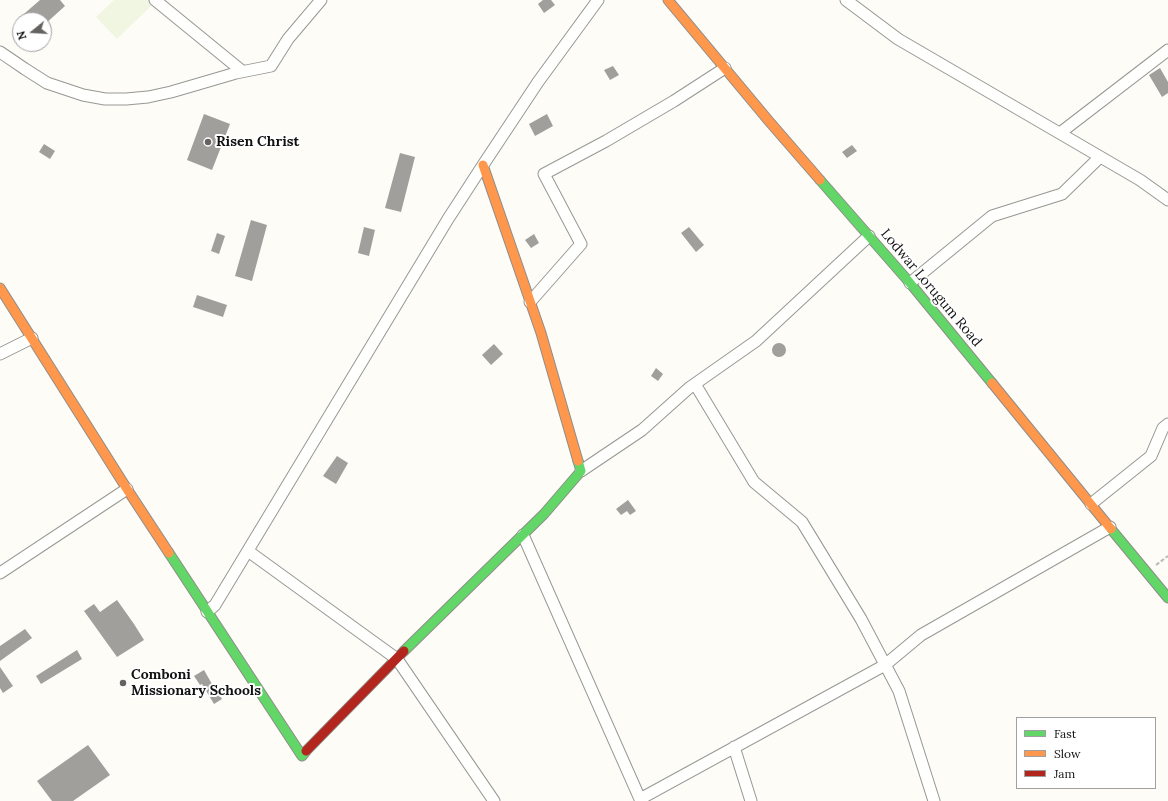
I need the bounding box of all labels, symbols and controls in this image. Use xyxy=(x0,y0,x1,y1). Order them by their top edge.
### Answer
north arrow xyxy=(12,12,52,52)
text: N xyxy=(14,29,30,42)
place label: Risen Christ xyxy=(216,134,299,150)
marker: Risen Christ xyxy=(203,137,213,147)
street label: Lodwar Lorugum Road xyxy=(877,226,985,350)
place label: Comboni Missionary Schools xyxy=(131,667,261,700)
marker: Comboni Missionary Schools xyxy=(118,678,128,688)
legend xyxy=(1016,717,1156,789)
text: Fast xyxy=(1054,726,1077,741)
text: Slow xyxy=(1054,746,1081,761)
text: Jam xyxy=(1054,766,1075,781)

